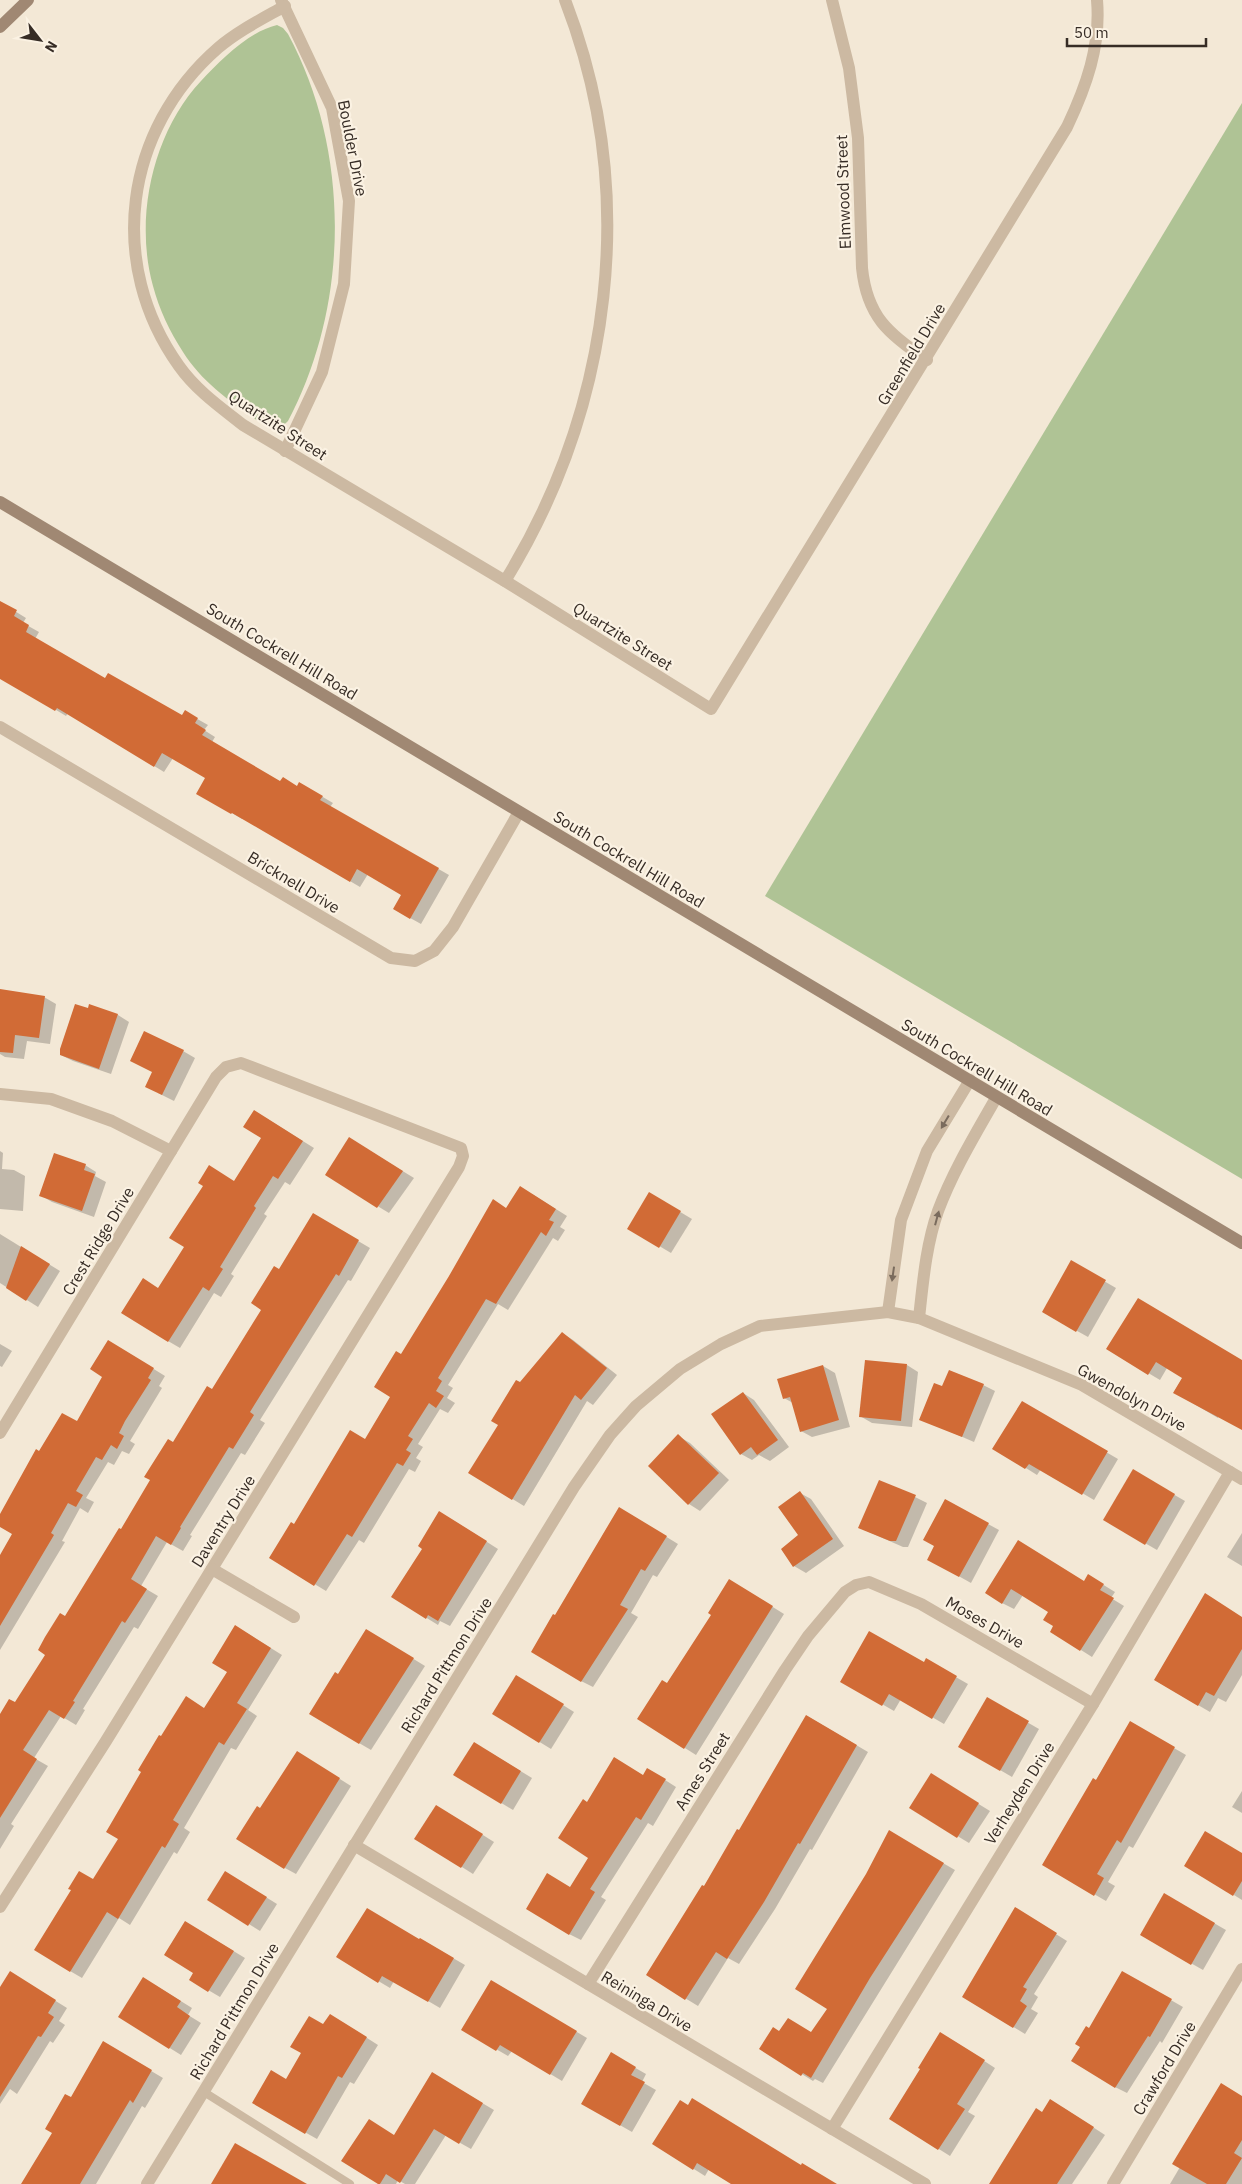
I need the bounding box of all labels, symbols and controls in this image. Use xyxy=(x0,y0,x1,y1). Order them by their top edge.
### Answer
north arrow xyxy=(15,15,65,65)
scale bar xyxy=(1067,15,1206,47)
text: 50 m xyxy=(1074,23,1109,42)
text: N xyxy=(41,38,61,56)
street label: Boulder Drive xyxy=(334,98,372,198)
street label: Elmwood Street xyxy=(831,134,855,250)
street label: Greenfield Drive xyxy=(873,299,950,409)
street label: Quartzite Street xyxy=(225,386,331,464)
street label: Quartzite Street xyxy=(569,597,677,675)
street label: South Cockrell Hill Road xyxy=(203,598,361,704)
street label: South Cockrell Hill Road xyxy=(550,806,708,912)
street label: Bricknell Drive xyxy=(244,847,344,918)
street label: South Cockrell Hill Road xyxy=(898,1014,1056,1120)
one-way arrow xyxy=(940,1116,949,1129)
street label: Crest Ridge Drive xyxy=(58,1183,138,1299)
one-way arrow xyxy=(933,1211,941,1226)
one-way arrow xyxy=(889,1267,897,1283)
street label: Gwendolyn Drive xyxy=(1074,1359,1190,1435)
street label: Daventry Drive xyxy=(187,1471,259,1571)
street label: Moses Drive xyxy=(942,1592,1028,1653)
street label: Richard Pittmon Drive xyxy=(396,1593,496,1737)
street label: Ames Street xyxy=(670,1728,734,1814)
street label: Verheyden Drive xyxy=(979,1738,1059,1848)
street label: Richard Pittmon Drive xyxy=(185,1939,283,2083)
street label: Reininga Drive xyxy=(598,1966,696,2036)
street label: Crawford Drive xyxy=(1128,2017,1200,2119)

